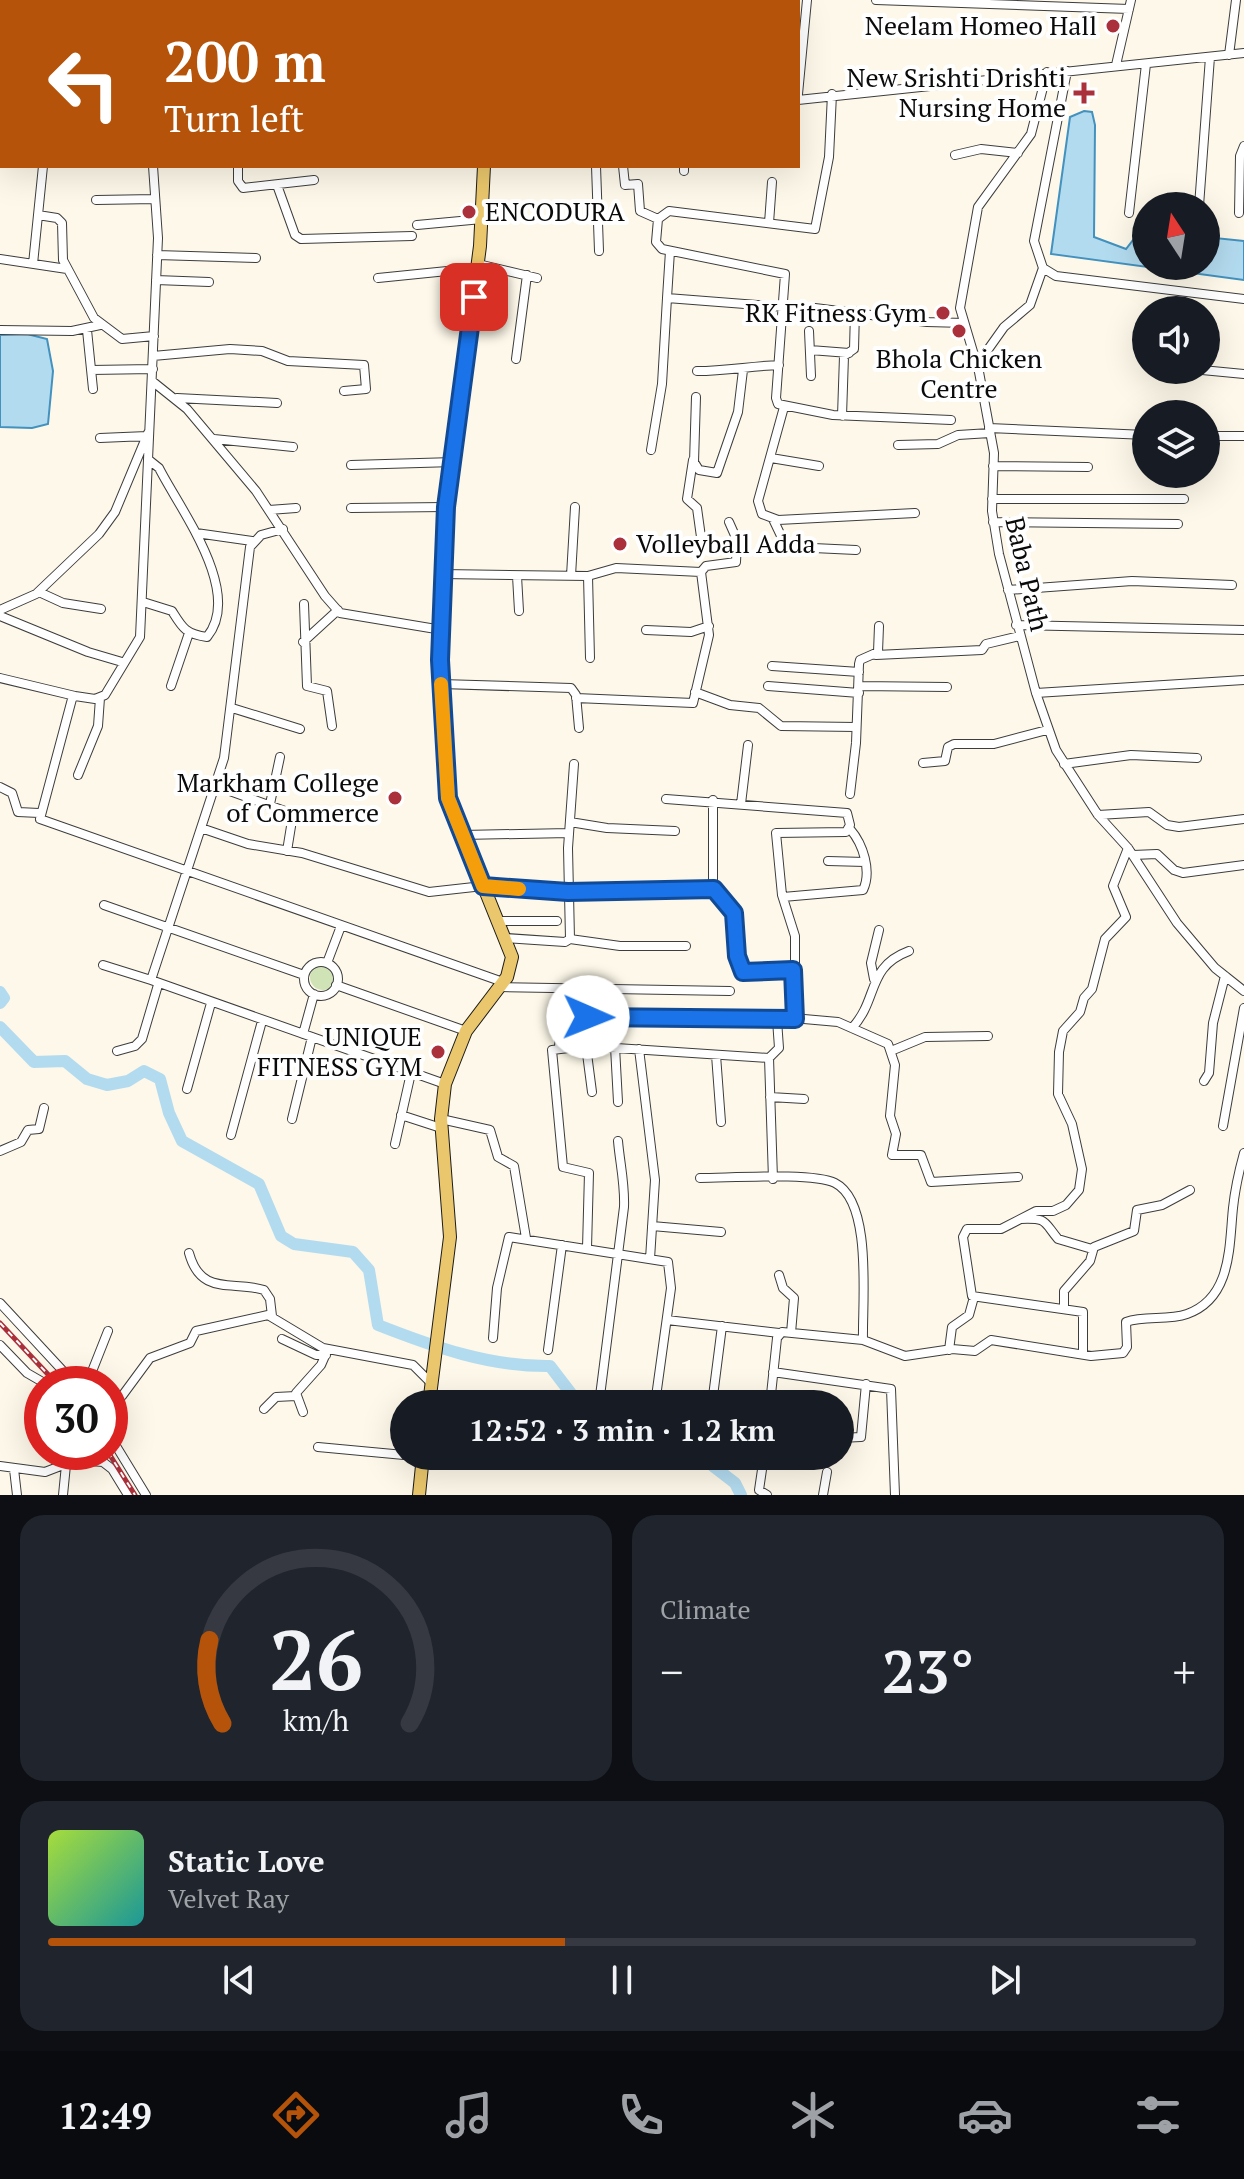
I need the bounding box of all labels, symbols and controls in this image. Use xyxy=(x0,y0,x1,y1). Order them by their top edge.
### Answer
place label: Neelam Homeo Hall xyxy=(865,8,1097,42)
marker: Neelam Homeo Hall xyxy=(1104,17,1122,35)
text: 200 m xyxy=(164,24,326,98)
icon: left xyxy=(32,32,136,136)
place label: New Srishti Drishti Nursing Home xyxy=(846,60,1066,124)
marker: New Srishti Drishti Nursing Home xyxy=(1073,82,1095,104)
text: Turn left xyxy=(164,95,304,142)
north arrow xyxy=(1132,192,1220,280)
map controls xyxy=(1132,192,1220,488)
place label: ENCODURA xyxy=(485,194,625,228)
marker: ENCODURA xyxy=(460,203,478,221)
pin xyxy=(440,263,508,331)
icon: arrive xyxy=(452,275,496,319)
place label: RK Fitness Gym xyxy=(745,295,927,329)
button: sound xyxy=(1132,296,1220,384)
marker: RK Fitness Gym xyxy=(934,304,952,322)
marker: Bhola Chicken Centre xyxy=(950,322,968,340)
place label: Bhola Chicken Centre xyxy=(876,341,1042,405)
button: layers xyxy=(1132,400,1220,488)
street label: Baba Path xyxy=(998,513,1058,634)
place label: Volleyball Adda xyxy=(636,526,816,560)
marker: Volleyball Adda xyxy=(611,535,629,553)
place label: Markham College of Commerce xyxy=(177,765,379,829)
marker: Markham College of Commerce xyxy=(386,789,404,807)
position arrow xyxy=(546,975,630,1059)
place label: UNIQUE FITNESS GYM xyxy=(257,1019,422,1083)
marker: UNIQUE FITNESS GYM xyxy=(429,1043,447,1061)
speed limit sign: 30 xyxy=(24,1366,128,1470)
text: 12:52 · 3 min · 1.2 km xyxy=(469,1410,775,1450)
text: Climate xyxy=(660,1592,751,1626)
text: 26 xyxy=(269,1604,363,1714)
text: 23° xyxy=(882,1631,974,1710)
text: − xyxy=(660,1642,683,1701)
text: + xyxy=(1173,1642,1196,1701)
text: km/h xyxy=(283,1701,349,1739)
text: Static Love xyxy=(168,1841,325,1881)
text: Velvet Ray xyxy=(168,1881,289,1915)
icon: previous xyxy=(217,1958,261,2002)
icon: pause xyxy=(600,1958,644,2002)
icon: next xyxy=(983,1958,1027,2002)
icon: directions xyxy=(268,2087,324,2143)
icon: music xyxy=(441,2087,497,2143)
icon: phone xyxy=(613,2087,669,2143)
icon: climate xyxy=(785,2087,841,2143)
icon: car xyxy=(957,2087,1013,2143)
icon: filters xyxy=(1130,2087,1186,2143)
text: 12:49 xyxy=(58,2092,152,2139)

